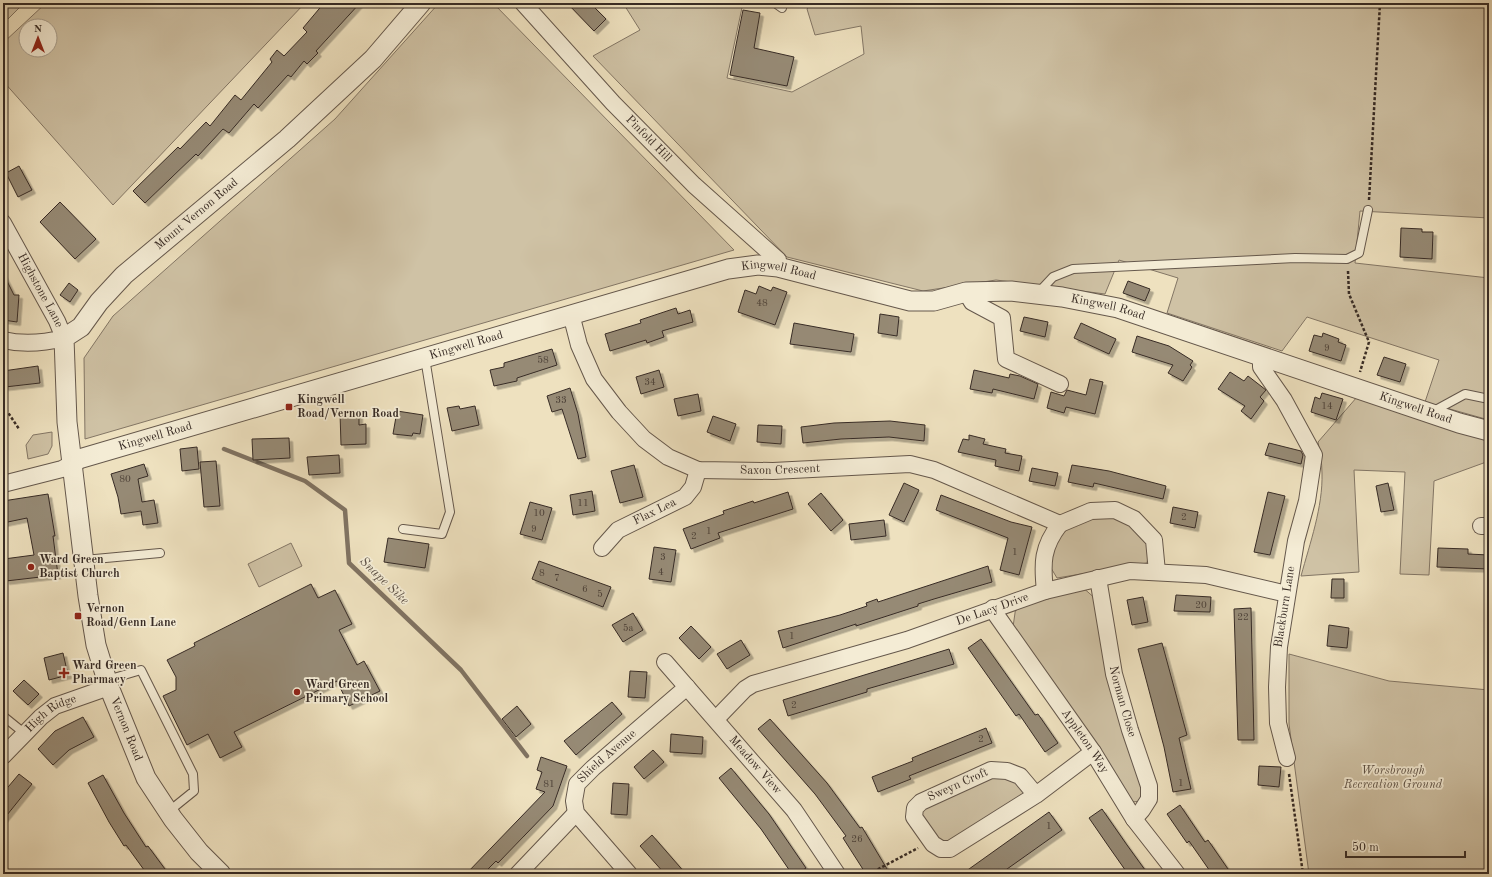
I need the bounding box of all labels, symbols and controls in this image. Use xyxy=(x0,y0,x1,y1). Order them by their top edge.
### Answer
north arrow xyxy=(18,18,58,58)
text: N xyxy=(34,24,43,35)
street label: Pinfold Hill xyxy=(623,113,674,164)
street label: Mount Vernon Road xyxy=(153,176,241,252)
street label: Highstone Lane xyxy=(15,251,65,330)
street label: Kingwell Road xyxy=(740,259,817,283)
street label: Kingwell Road xyxy=(1070,293,1147,323)
house number: 48 xyxy=(756,298,768,308)
street label: Kingwell Road xyxy=(428,329,505,362)
house number: 9 xyxy=(1324,343,1330,353)
house number: 58 xyxy=(537,355,549,365)
house number: 34 xyxy=(644,377,656,387)
street label: Kingwell Road xyxy=(1377,390,1454,426)
place label: Kingwell Road/Vernon Road xyxy=(297,394,399,420)
house number: 33 xyxy=(555,395,567,405)
house number: 14 xyxy=(1321,401,1333,411)
marker: Kingwell Road/Vernon Road xyxy=(284,402,294,412)
street label: Kingwell Road xyxy=(117,420,194,453)
street label: Saxon Crescent xyxy=(740,463,820,477)
house number: 80 xyxy=(119,474,131,484)
street label: Flax Lea xyxy=(631,496,678,528)
house number: 11 xyxy=(577,498,589,508)
house number: 10 xyxy=(533,508,545,518)
house number: 2 xyxy=(1181,512,1187,522)
house number: 9 xyxy=(531,524,537,534)
house number: 1 xyxy=(706,526,712,536)
house number: 2 xyxy=(691,531,697,541)
house number: 1 xyxy=(1012,547,1018,557)
house number: 3 xyxy=(660,552,666,562)
place label: Ward Green Baptist Church xyxy=(39,554,120,580)
water label: Snape Sike xyxy=(357,555,411,607)
marker: Ward Green Baptist Church xyxy=(26,562,36,572)
street label: Blackburn Lane xyxy=(1273,565,1297,649)
house number: 4 xyxy=(658,567,664,577)
house number: 8 xyxy=(539,568,545,578)
house number: 7 xyxy=(554,573,560,583)
house number: 6 xyxy=(582,584,588,594)
house number: 5 xyxy=(597,589,603,599)
street label: De Lacy Drive xyxy=(955,591,1031,628)
house number: 20 xyxy=(1195,600,1207,610)
place label: Vernon Road/Genn Lane xyxy=(86,603,177,629)
marker: Vernon Road/Genn Lane xyxy=(73,611,83,621)
house number: 22 xyxy=(1237,612,1249,622)
house number: 5a xyxy=(623,623,633,633)
house number: 1 xyxy=(789,631,795,641)
place label: Ward Green Pharmacy xyxy=(72,660,137,686)
street label: Norman Close xyxy=(1107,665,1138,739)
marker: Ward Green Pharmacy xyxy=(59,668,69,678)
place label: Ward Green Primary School xyxy=(305,679,389,705)
marker: Ward Green Primary School xyxy=(292,687,302,697)
street label: High Ridge xyxy=(23,693,79,735)
street label: Vernon Road xyxy=(108,695,144,763)
house number: 2 xyxy=(791,700,797,710)
street label: Appleton Way xyxy=(1059,707,1111,776)
street label: Shield Avenue xyxy=(575,727,639,786)
street label: Meadow View xyxy=(726,734,784,797)
house number: 2 xyxy=(978,734,984,744)
park label: Worsbrough Recreation Ground xyxy=(1343,765,1443,791)
street label: Sweyn Croft xyxy=(926,766,990,804)
house number: 1 xyxy=(1178,778,1184,788)
house number: 81 xyxy=(543,779,555,789)
house number: 1 xyxy=(1046,821,1052,831)
scale bar xyxy=(1346,833,1465,859)
house number: 26 xyxy=(851,834,863,844)
text: 50 m xyxy=(1352,841,1379,854)

